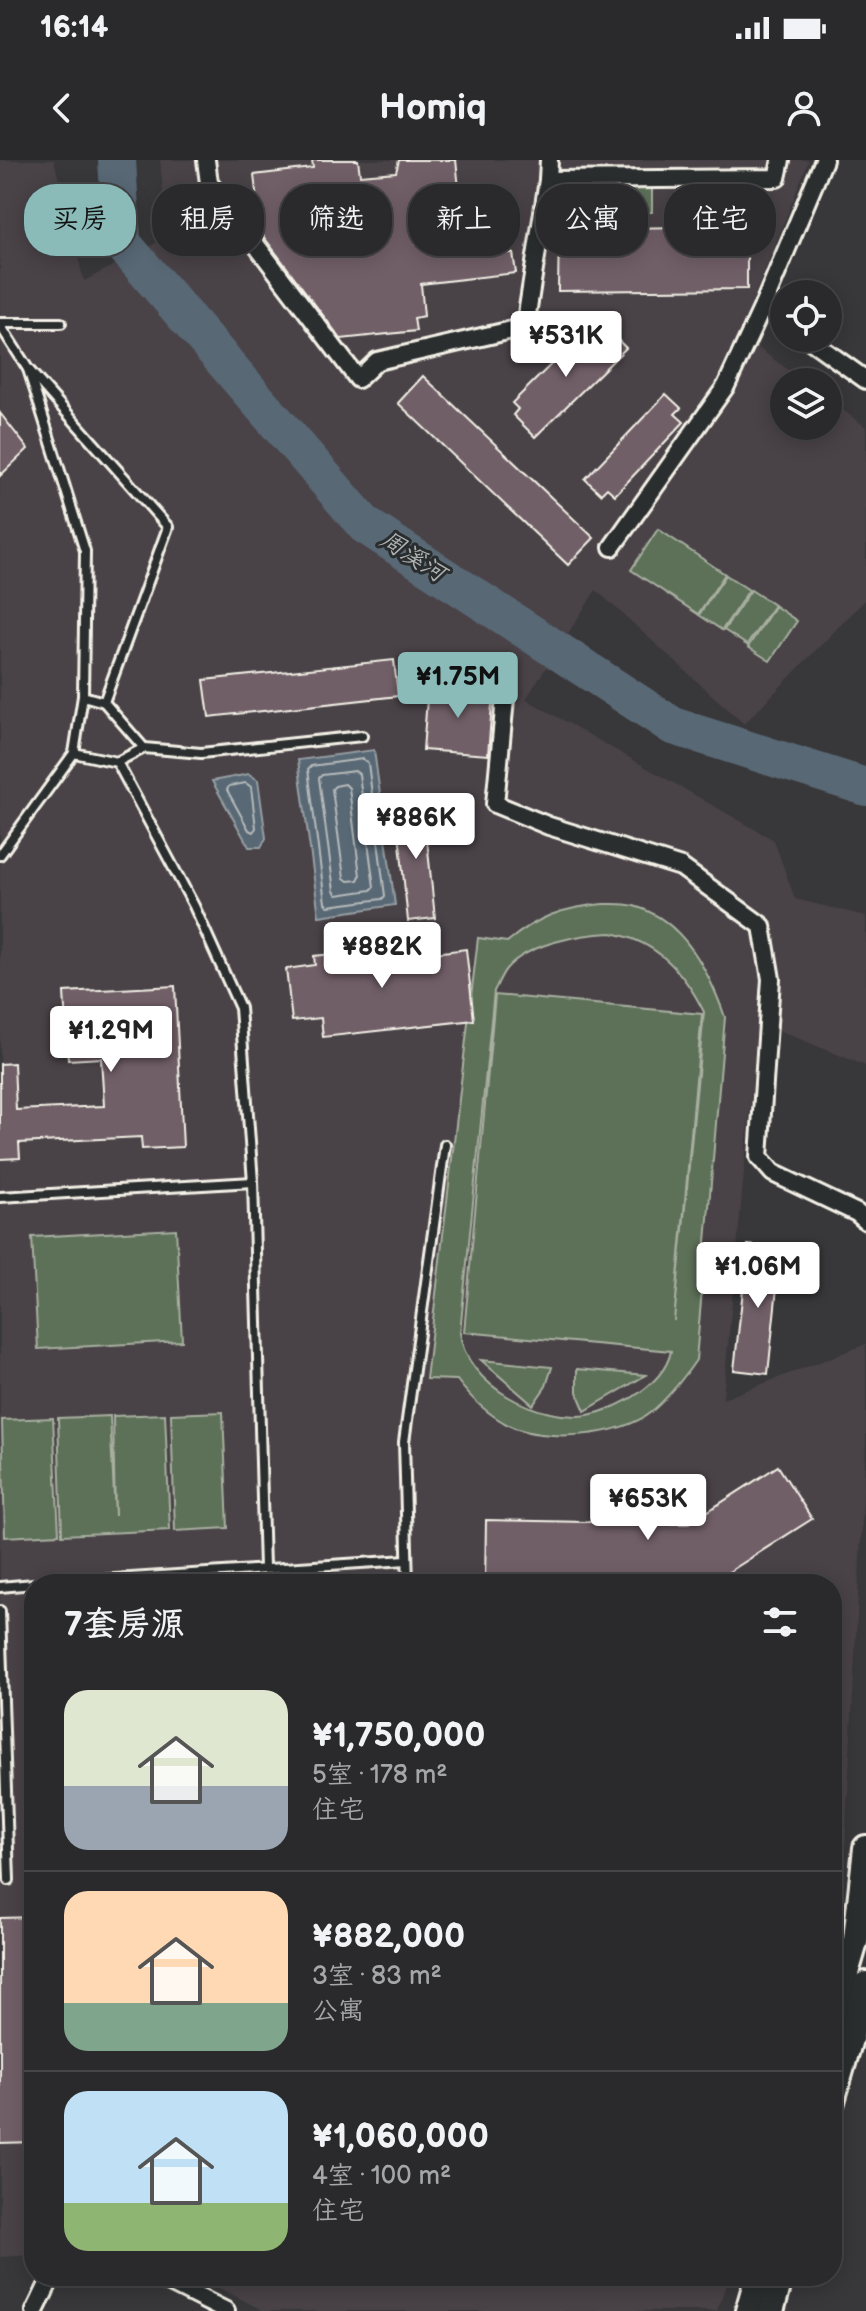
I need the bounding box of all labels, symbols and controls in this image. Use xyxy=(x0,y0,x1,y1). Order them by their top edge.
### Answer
text: 16:14 xyxy=(40,10,108,46)
icon: back xyxy=(40,86,84,130)
icon: person xyxy=(782,86,826,130)
text: Homiq xyxy=(379,87,487,130)
chip: 买房 xyxy=(24,184,136,256)
chip: 租房 xyxy=(152,184,264,256)
chip: 筛选 xyxy=(280,184,392,256)
chip: 新上 xyxy=(408,184,520,256)
chip: 公寓 xyxy=(536,184,648,256)
chip: 住宅 xyxy=(664,184,776,256)
map controls xyxy=(770,280,842,440)
button: locate xyxy=(770,280,842,352)
pin: ¥531K xyxy=(510,311,622,379)
text: ¥531K xyxy=(529,321,603,352)
button: layers xyxy=(770,368,842,440)
water label: 周溪河 xyxy=(375,525,454,590)
pin: ¥1.75M xyxy=(393,652,523,720)
text: ¥1.75M xyxy=(416,662,500,693)
pin: ¥886K xyxy=(360,793,472,861)
text: ¥886K xyxy=(376,803,456,834)
pin: ¥882K xyxy=(326,922,438,990)
text: ¥882K xyxy=(342,932,422,963)
pin: ¥1.29M xyxy=(46,1006,176,1074)
text: ¥1.29M xyxy=(68,1016,154,1047)
pin: ¥1.06M xyxy=(693,1242,823,1310)
text: ¥1.06M xyxy=(714,1252,802,1283)
pin: ¥653K xyxy=(592,1474,704,1542)
text: ¥653K xyxy=(608,1484,688,1515)
icon: filters xyxy=(758,1600,802,1644)
text: 7套房源 xyxy=(64,1604,185,1645)
text: ¥1,750,000 xyxy=(312,1715,485,1756)
icon: home xyxy=(128,1722,224,1818)
text: 5室 · 178 m² xyxy=(312,1760,448,1791)
text: 住宅 xyxy=(312,1795,364,1826)
text: ¥882,000 xyxy=(312,1916,465,1957)
icon: home xyxy=(128,1923,224,2019)
text: 3室 · 83 m² xyxy=(312,1961,442,1992)
text: 公寓 xyxy=(312,1996,364,2027)
text: ¥1,060,000 xyxy=(312,2116,489,2157)
icon: home xyxy=(128,2123,224,2219)
text: 4室 · 100 m² xyxy=(312,2161,451,2192)
text: 住宅 xyxy=(312,2196,364,2227)

